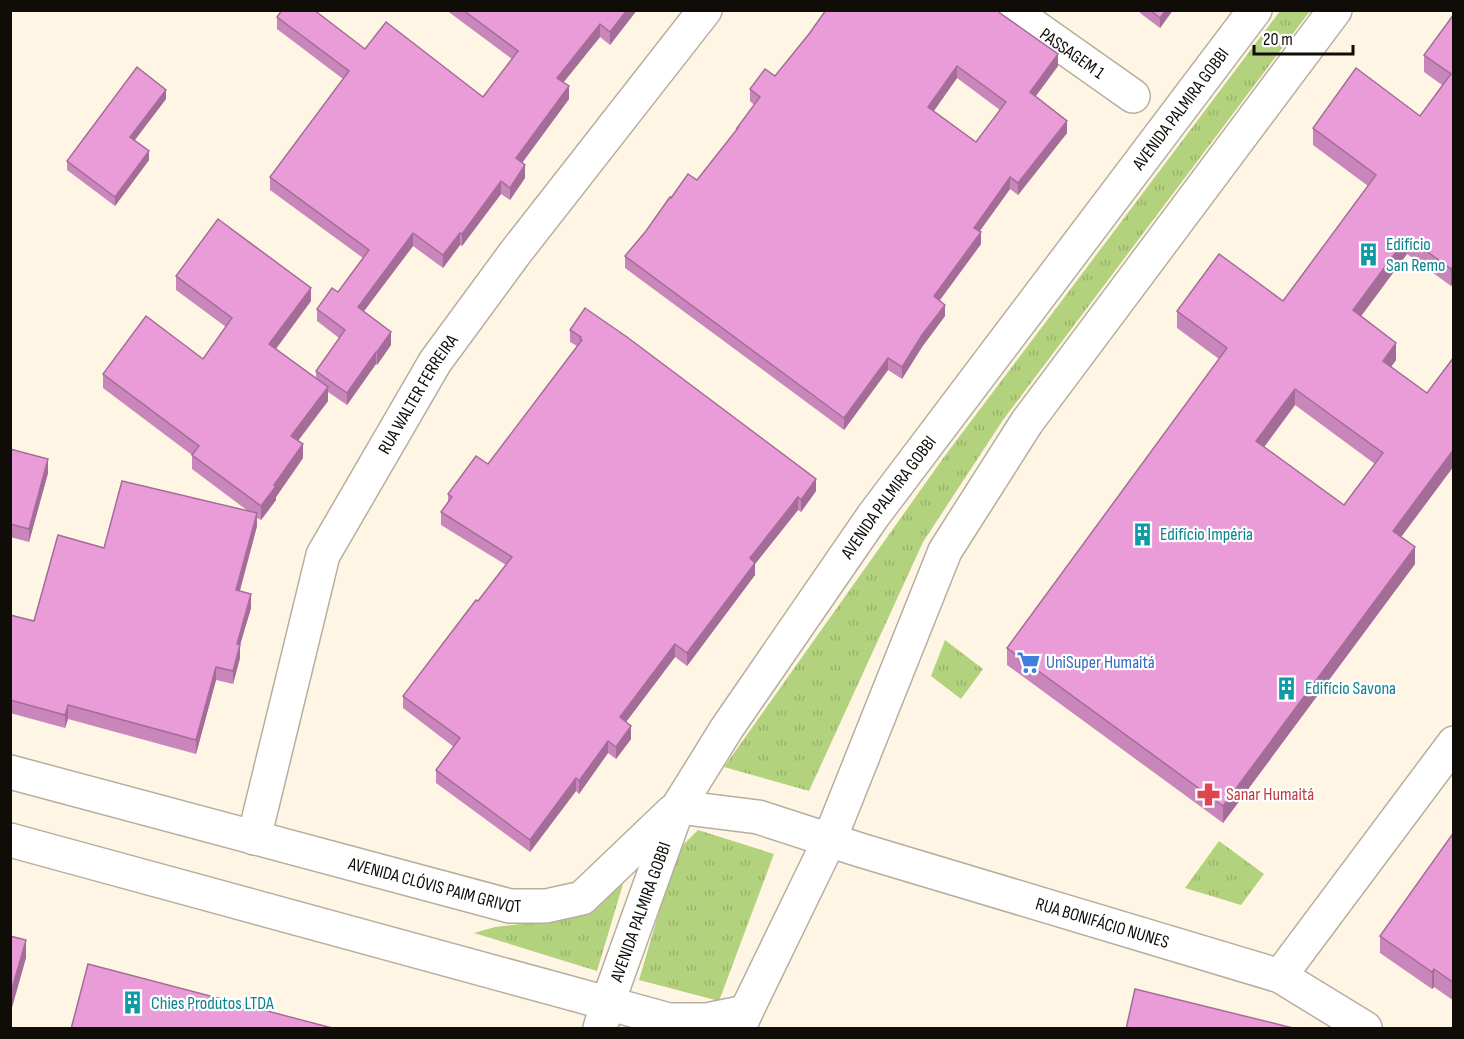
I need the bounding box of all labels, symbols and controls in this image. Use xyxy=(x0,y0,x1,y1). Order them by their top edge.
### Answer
scale bar xyxy=(1254,18,1353,56)
street label: PASSAGEM 1 xyxy=(1036,24,1109,84)
text: 20 m xyxy=(1263,29,1293,50)
street label: AVENIDA PALMIRA GOBBI xyxy=(1128,44,1234,175)
place label: Edifício San Remo xyxy=(1386,234,1446,276)
building icon: Edifício San Remo xyxy=(1355,241,1381,267)
street label: RUA WALTER FERREIRA xyxy=(374,330,463,458)
street label: AVENIDA PALMIRA GOBBI xyxy=(836,432,941,564)
building icon: Edifício Impéria xyxy=(1129,521,1155,547)
place label: Edifício Impéria xyxy=(1160,524,1253,545)
supermarket icon: UniSuper Humaitá xyxy=(1015,649,1041,675)
place label: UniSuper Humaitá xyxy=(1046,652,1155,673)
building icon: Edifício Savona xyxy=(1274,675,1300,701)
place label: Edifício Savona xyxy=(1305,678,1396,699)
pharmacy icon: Sanar Humaitá xyxy=(1195,781,1221,807)
place label: Sanar Humaitá xyxy=(1226,784,1314,805)
street label: AVENIDA PALMIRA GOBBI xyxy=(606,839,676,986)
street label: AVENIDA CLÓVIS PAIM GRIVOT xyxy=(345,853,521,918)
street label: RUA BONIFÁCIO NUNES xyxy=(1033,893,1172,953)
building icon: Chies Produtos LTDA xyxy=(120,990,146,1016)
place label: Chies Produtos LTDA xyxy=(151,993,274,1014)

